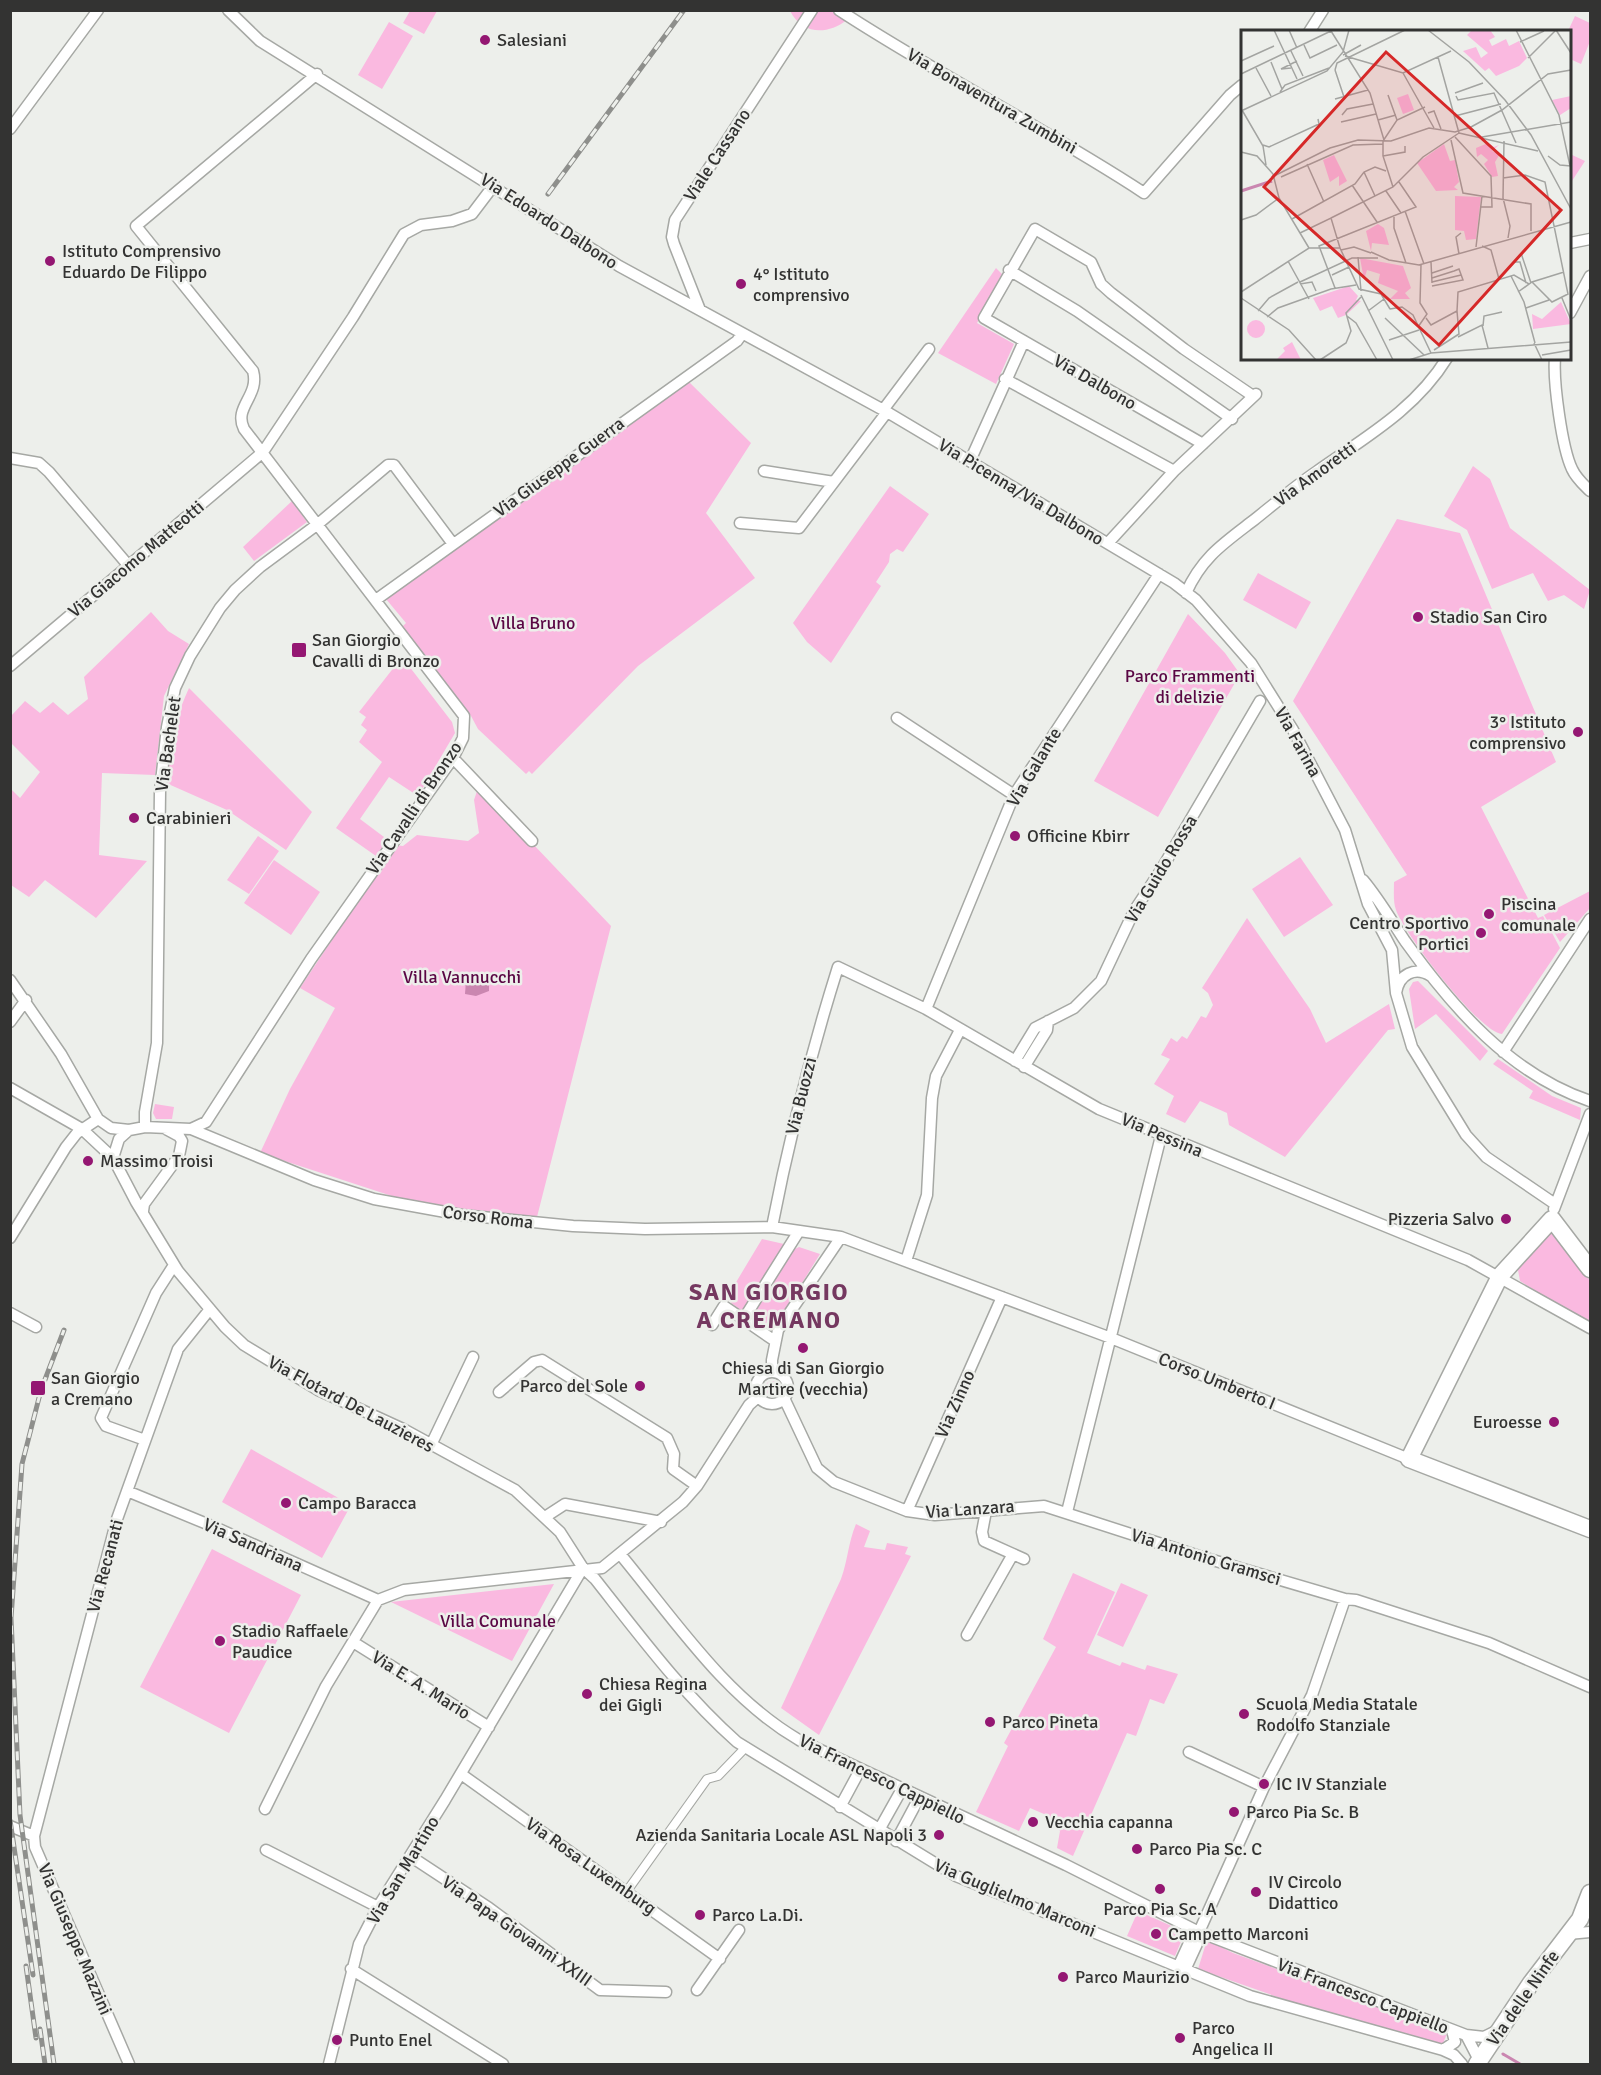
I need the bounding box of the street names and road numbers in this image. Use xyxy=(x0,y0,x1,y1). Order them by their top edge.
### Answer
street label: Via Bonaventura Zumbini xyxy=(903,43,1081,159)
street label: Viale Cassano xyxy=(679,104,755,206)
street label: Via Edoardo Dalbono xyxy=(476,168,622,274)
street label: Via Dalbono xyxy=(1050,349,1140,415)
street label: Via Giuseppe Guerra xyxy=(489,412,629,522)
street label: Via Picenna/Via Dalbono xyxy=(934,434,1108,550)
street label: Via Amoretti xyxy=(1270,437,1360,511)
street label: Via Giacomo Matteotti xyxy=(63,496,209,622)
street label: Via Bachelet xyxy=(150,695,186,793)
street label: Via Farina xyxy=(1270,703,1326,781)
street label: Via Galante xyxy=(1002,723,1066,811)
street label: Via Cavalli di Bronzo xyxy=(361,737,467,879)
street label: Via Guido Rossa xyxy=(1120,811,1202,927)
street label: Via Buozzi xyxy=(781,1055,821,1137)
street label: Via Pessina xyxy=(1118,1108,1206,1162)
street label: Corso Roma xyxy=(441,1201,535,1233)
street label: Corso Umberto I xyxy=(1155,1347,1279,1415)
street label: Via Flotard De Lauzieres xyxy=(264,1351,438,1457)
street label: Via Zinno xyxy=(930,1366,980,1442)
street label: Via Lanzara xyxy=(925,1495,1015,1523)
street label: Via Sandriana xyxy=(200,1513,306,1577)
street label: Via Recanati xyxy=(82,1517,128,1615)
street label: Via Antonio Gramsci xyxy=(1128,1524,1284,1590)
street label: Via E. A. Mario xyxy=(368,1646,474,1724)
street label: Via Francesco Cappiello xyxy=(795,1729,969,1829)
street label: Via San Martino xyxy=(362,1812,444,1928)
street label: Via Rosa Luxemburg xyxy=(521,1813,661,1919)
street label: Via Guglielmo Marconi xyxy=(931,1854,1099,1942)
street label: Via Giuseppe Mazzini xyxy=(33,1860,117,2018)
street label: Via Papa Giovanni XXIII xyxy=(438,1871,596,1991)
street label: Via delle Ninfe xyxy=(1482,1946,1564,2050)
street label: Via Francesco Cappiello xyxy=(1274,1953,1452,2039)

